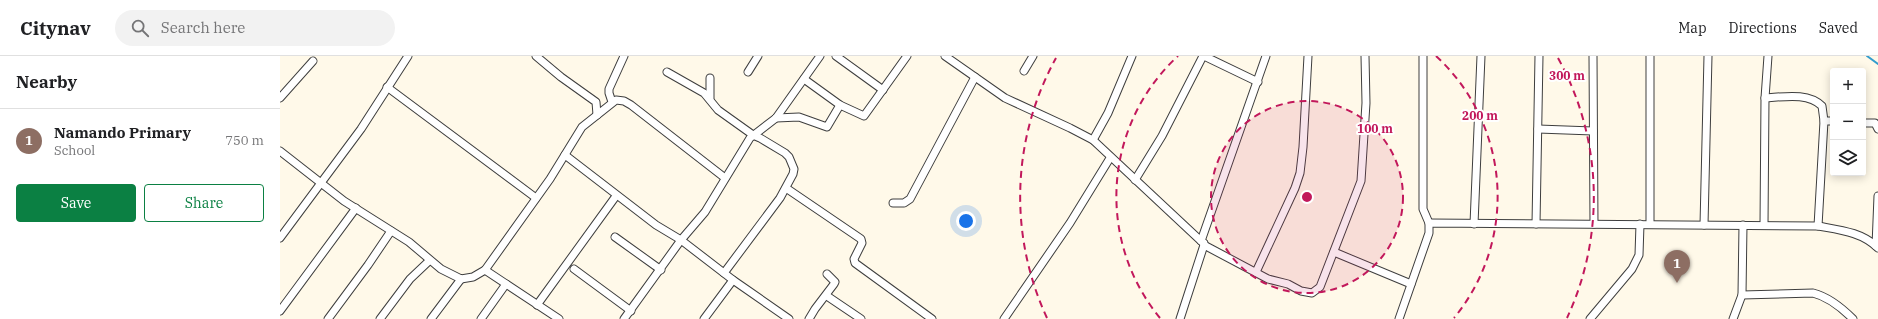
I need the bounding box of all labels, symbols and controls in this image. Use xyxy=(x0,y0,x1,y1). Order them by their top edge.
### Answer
search box xyxy=(115,10,395,46)
text: Citynav xyxy=(20,16,91,40)
icon: search xyxy=(129,17,151,39)
text: Search here xyxy=(161,18,245,37)
text: Map xyxy=(1678,19,1707,37)
text: Directions xyxy=(1729,19,1797,37)
text: Saved xyxy=(1819,19,1858,37)
text: 300 m xyxy=(1549,68,1585,83)
map controls xyxy=(1830,68,1866,176)
button: + xyxy=(1830,68,1866,104)
text: Nearby xyxy=(16,71,77,93)
button: − xyxy=(1830,104,1866,140)
text: 200 m xyxy=(1462,108,1498,123)
text: 100 m xyxy=(1357,121,1393,136)
text: Namando Primary xyxy=(54,123,191,142)
text: 1 xyxy=(25,132,33,149)
text: 750 m xyxy=(225,132,264,149)
button: layers xyxy=(1830,140,1866,176)
text: School xyxy=(54,142,95,159)
button: Save xyxy=(16,184,136,222)
button: Share xyxy=(144,184,264,222)
centre of rings xyxy=(1300,190,1314,204)
your location xyxy=(956,211,976,231)
pin: 1 xyxy=(1664,250,1690,283)

